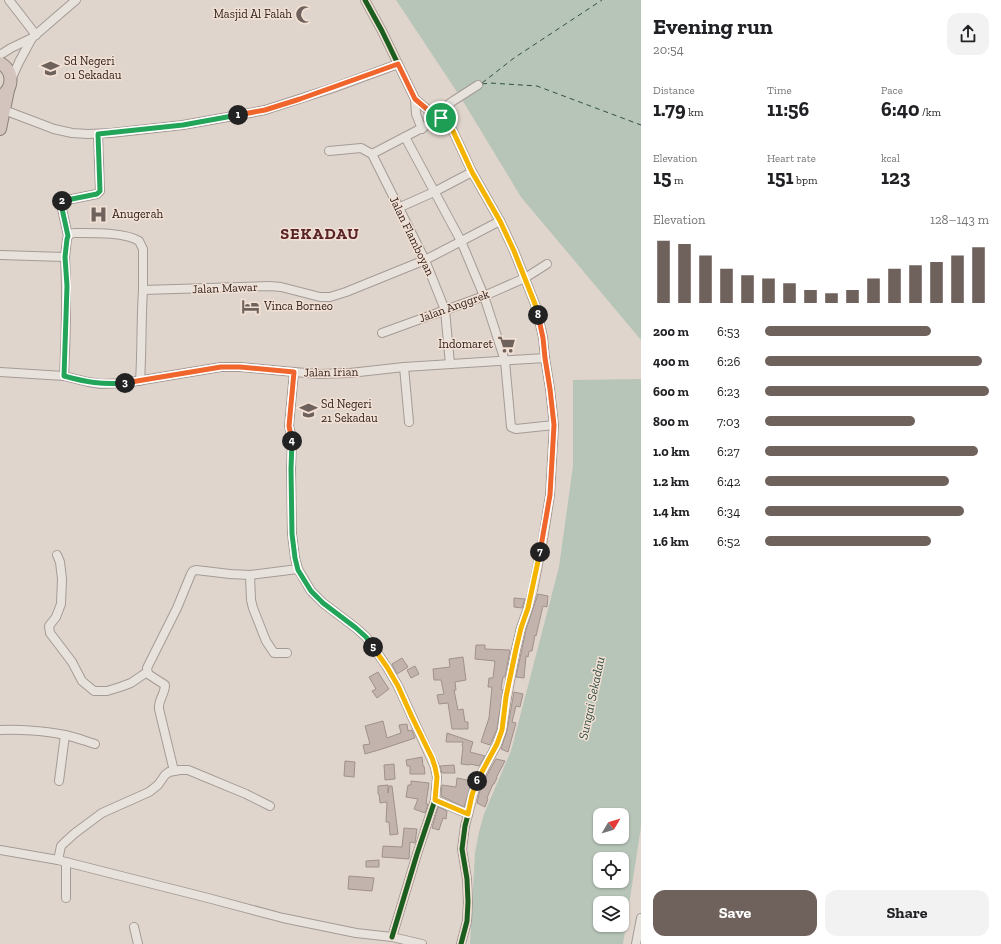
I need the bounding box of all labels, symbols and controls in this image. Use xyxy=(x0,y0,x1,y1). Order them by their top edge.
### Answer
mosque icon: Masjid Al Falah xyxy=(295,4,315,24)
place label: Masjid Al Falah xyxy=(213,7,292,22)
text: Evening run xyxy=(653,13,773,40)
button: share xyxy=(947,13,989,55)
text: 20:54 xyxy=(653,42,684,57)
place label: Sd Negeri 01 Sekadau xyxy=(64,54,122,82)
school or university icon: Sd Negeri 01 Sekadau xyxy=(41,58,61,78)
text: Distance xyxy=(653,84,695,97)
text: Time xyxy=(767,84,792,97)
text: Pace xyxy=(881,84,903,97)
text: 1.79 xyxy=(653,97,686,121)
text: 11:56 xyxy=(767,97,809,121)
text: 6:40 xyxy=(881,97,920,121)
pin xyxy=(424,101,458,135)
pin: 1 xyxy=(228,105,248,125)
text: km xyxy=(686,106,703,119)
text: /km xyxy=(920,106,941,119)
icon: arrive xyxy=(430,107,452,129)
text: 1 xyxy=(236,108,240,121)
text: Elevation xyxy=(653,152,697,165)
text: Heart rate xyxy=(767,152,816,165)
text: kcal xyxy=(881,152,900,165)
text: 15 xyxy=(653,165,672,189)
text: 151 xyxy=(767,165,794,189)
text: 123 xyxy=(881,165,910,189)
text: m xyxy=(672,174,684,187)
text: bpm xyxy=(794,174,818,187)
pin: 2 xyxy=(52,191,72,211)
text: 2 xyxy=(59,194,65,207)
street label: Jalan Flamboyan xyxy=(387,194,437,278)
hospital icon: Anugerah xyxy=(89,204,109,224)
place label: Anugerah xyxy=(112,207,163,221)
text: Elevation xyxy=(653,212,705,227)
text: 128–143 m xyxy=(930,212,989,227)
district label: SEKADAU xyxy=(280,224,360,243)
street label: Jalan Mawar xyxy=(192,280,258,296)
street label: Jalan Anggrek xyxy=(417,287,492,325)
hotel icon: Vinca Borneo xyxy=(241,296,261,316)
place label: Vinca Borneo xyxy=(263,299,333,313)
pin: 8 xyxy=(528,305,548,325)
text: 8 xyxy=(535,308,541,321)
text: 200 m xyxy=(653,324,689,339)
text: 6:53 xyxy=(717,324,740,339)
supermarket icon: Indomaret xyxy=(496,334,516,354)
place label: Indomaret xyxy=(438,337,494,351)
text: 400 m xyxy=(653,354,689,369)
text: 6:26 xyxy=(717,354,740,369)
street label: Jalan Irian xyxy=(304,365,358,379)
pin: 3 xyxy=(115,373,135,393)
text: 3 xyxy=(122,376,128,389)
text: 600 m xyxy=(653,384,689,399)
text: 6:23 xyxy=(717,384,740,399)
place label: Sd Negeri 21 Sekadau xyxy=(321,397,378,425)
school or university icon: Sd Negeri 21 Sekadau xyxy=(298,401,318,421)
text: 800 m xyxy=(653,414,689,429)
text: 7:03 xyxy=(717,414,740,429)
pin: 4 xyxy=(282,431,302,451)
text: 4 xyxy=(289,434,295,447)
text: 1.0 km xyxy=(653,444,690,459)
text: 6:27 xyxy=(717,444,740,459)
text: 1.2 km xyxy=(653,474,689,489)
text: 6:42 xyxy=(717,474,741,489)
text: 1.4 km xyxy=(653,504,690,519)
text: 6:34 xyxy=(717,504,740,519)
text: 1.6 km xyxy=(653,534,689,549)
text: 6:52 xyxy=(717,534,740,549)
pin: 7 xyxy=(530,542,550,562)
text: 7 xyxy=(537,545,543,558)
pin: 5 xyxy=(363,637,383,657)
text: 5 xyxy=(370,640,376,653)
water label: Sungai Sekadau xyxy=(575,655,608,741)
pin: 6 xyxy=(467,771,487,791)
text: 6 xyxy=(474,774,480,787)
north arrow xyxy=(593,808,629,844)
map controls xyxy=(593,808,629,932)
button: locate xyxy=(593,852,629,888)
button: Save xyxy=(653,890,817,936)
button: Share xyxy=(825,890,989,936)
button: layers xyxy=(593,896,629,932)

